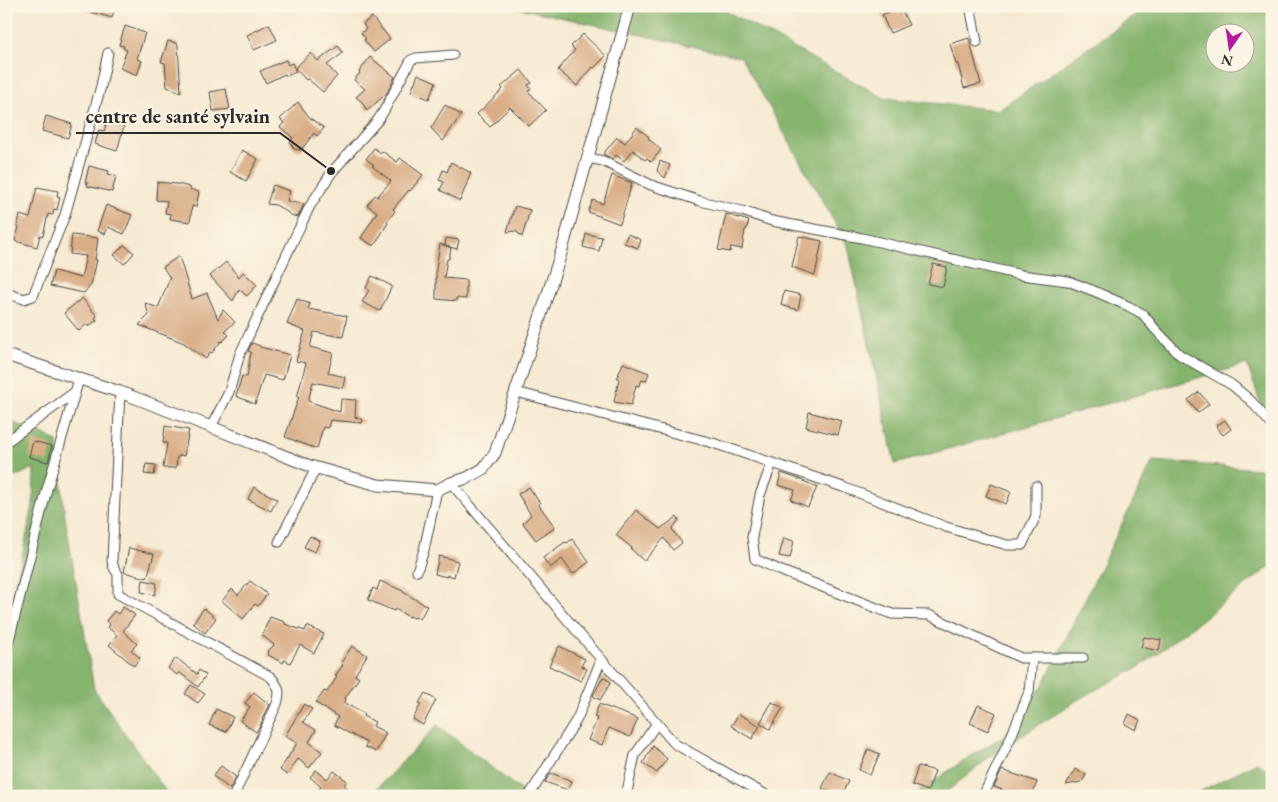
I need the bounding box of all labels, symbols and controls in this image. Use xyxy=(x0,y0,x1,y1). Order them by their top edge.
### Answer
north arrow xyxy=(1206,22,1256,72)
text: N xyxy=(1219,50,1235,71)
callout: centre de santé sylvain xyxy=(76,98,280,133)
text: centre de santé sylvain xyxy=(86,103,270,129)

